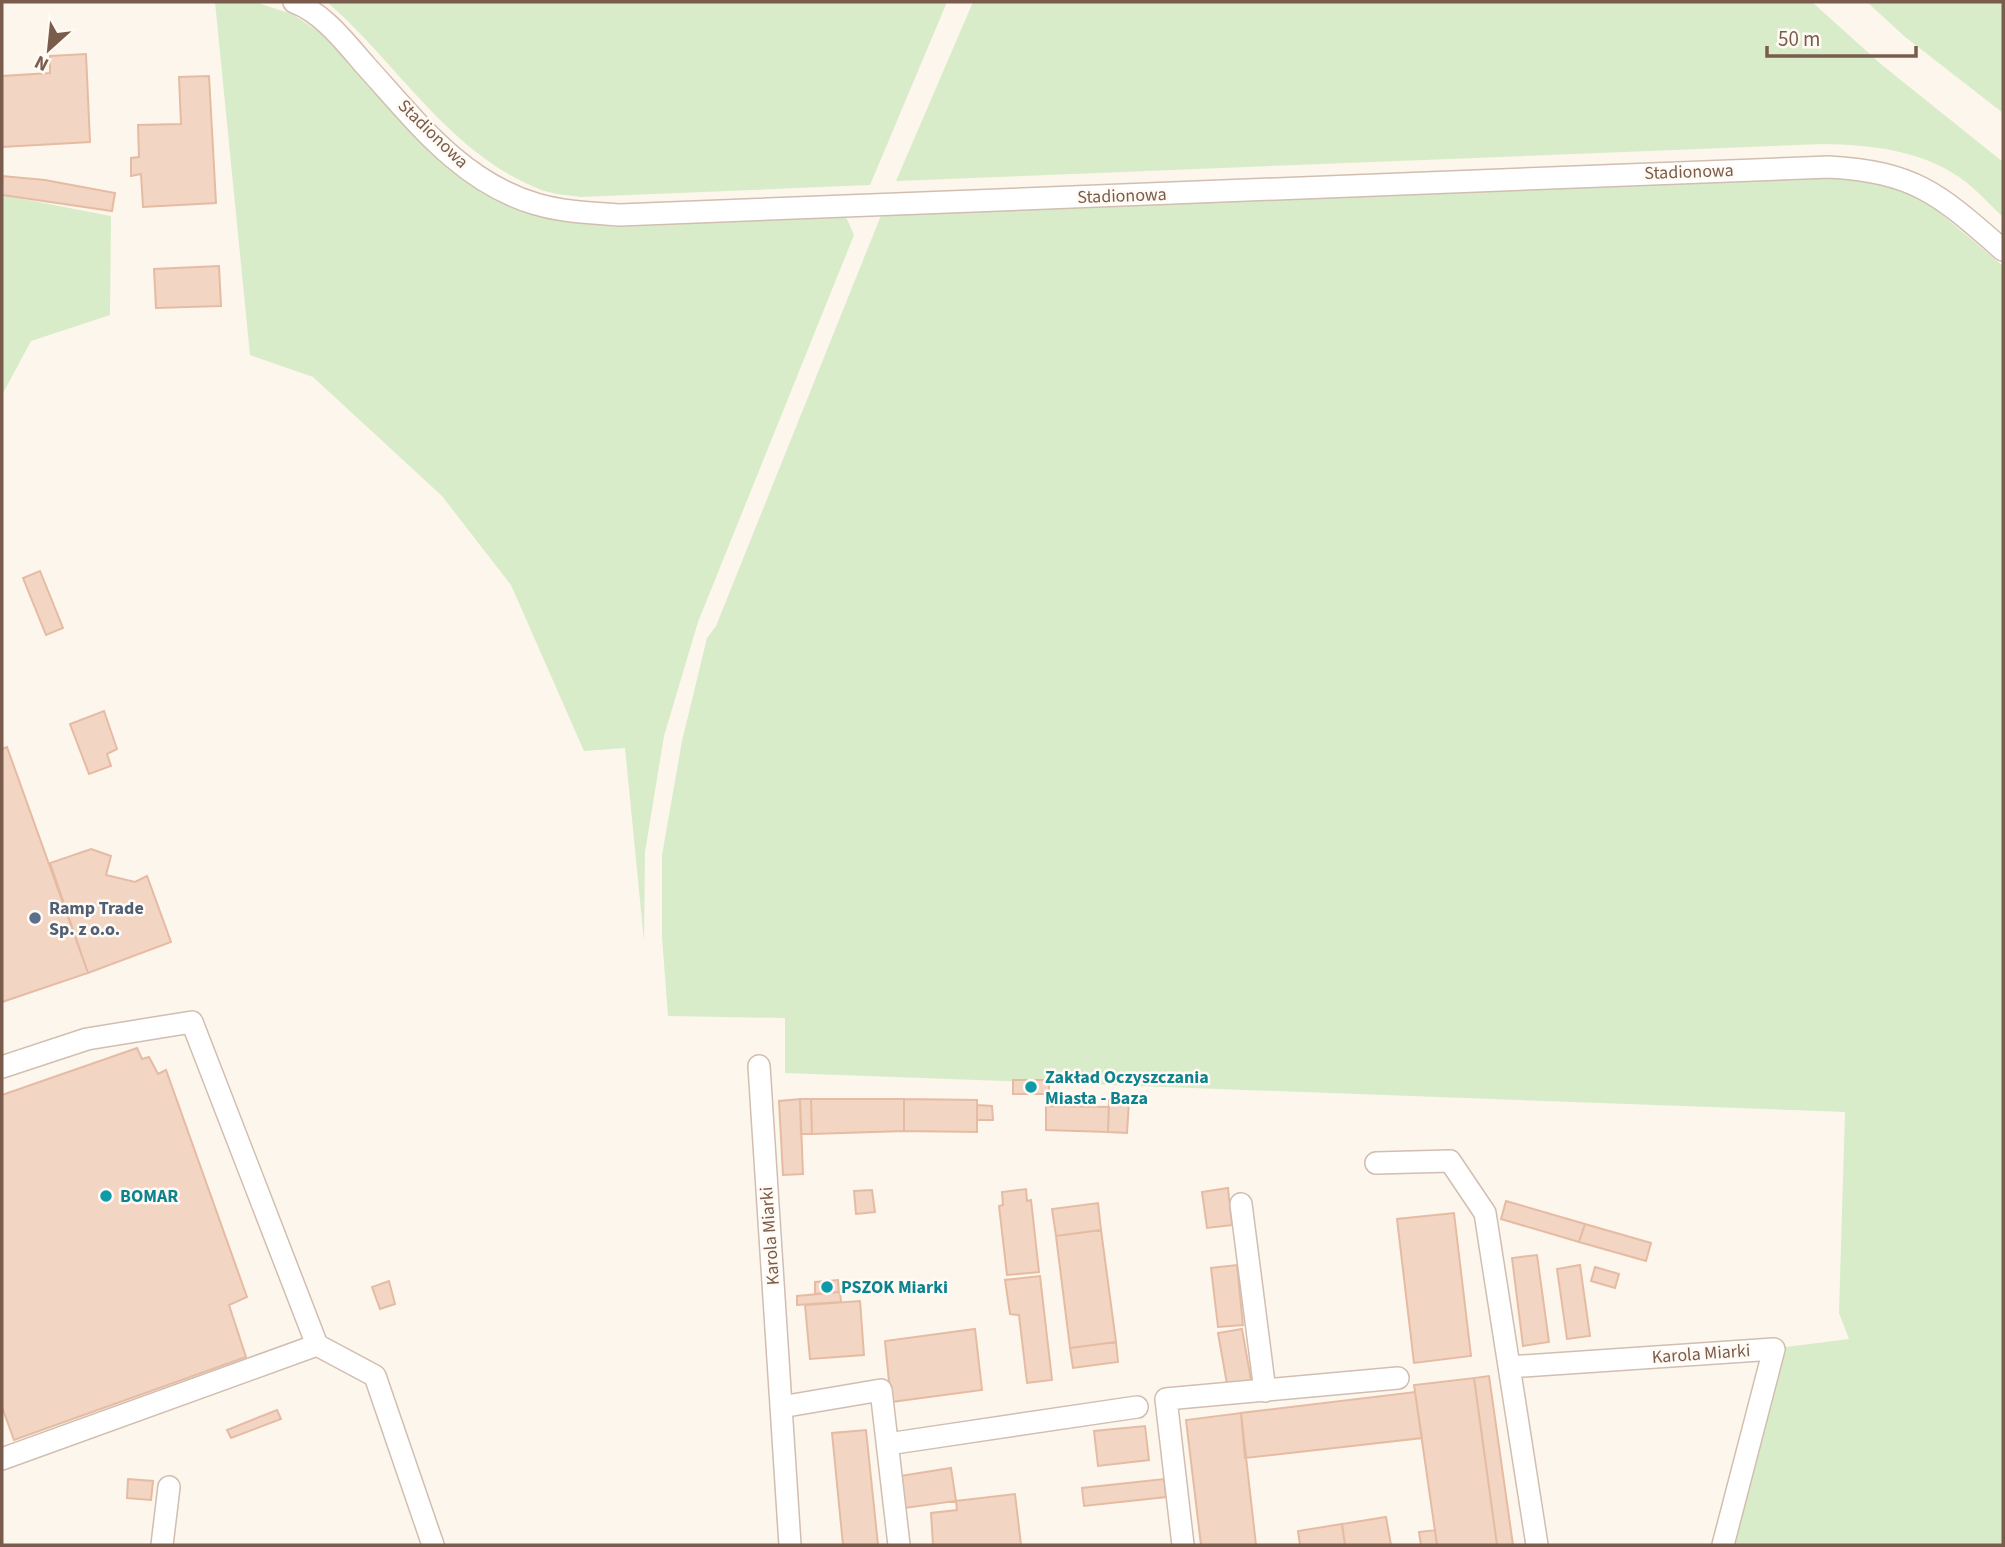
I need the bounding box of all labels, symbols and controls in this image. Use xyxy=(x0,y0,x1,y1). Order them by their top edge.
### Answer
north arrow xyxy=(14,14,84,84)
scale bar xyxy=(1767,14,1916,58)
text: 50 m xyxy=(1778,24,1820,54)
text: N xyxy=(30,48,54,78)
street label: Stadionowa xyxy=(392,94,474,174)
street label: Stadionowa xyxy=(1644,158,1734,186)
street label: Stadionowa xyxy=(1077,182,1167,210)
place label: Ramp Trade Sp. z o.o. xyxy=(49,896,144,942)
marker: Ramp Trade Sp. z o.o. xyxy=(27,910,43,926)
place label: Zakład Oczyszczania Miasta - Baza xyxy=(1045,1065,1209,1111)
marker: Zakład Oczyszczania Miasta - Baza xyxy=(1023,1079,1039,1095)
place label: BOMAR xyxy=(120,1184,178,1209)
street label: Karola Miarki xyxy=(754,1186,786,1286)
marker: BOMAR xyxy=(98,1188,114,1204)
place label: PSZOK Miarki xyxy=(841,1275,948,1300)
marker: PSZOK Miarki xyxy=(819,1279,835,1295)
street label: Karola Miarki xyxy=(1651,1338,1751,1370)

